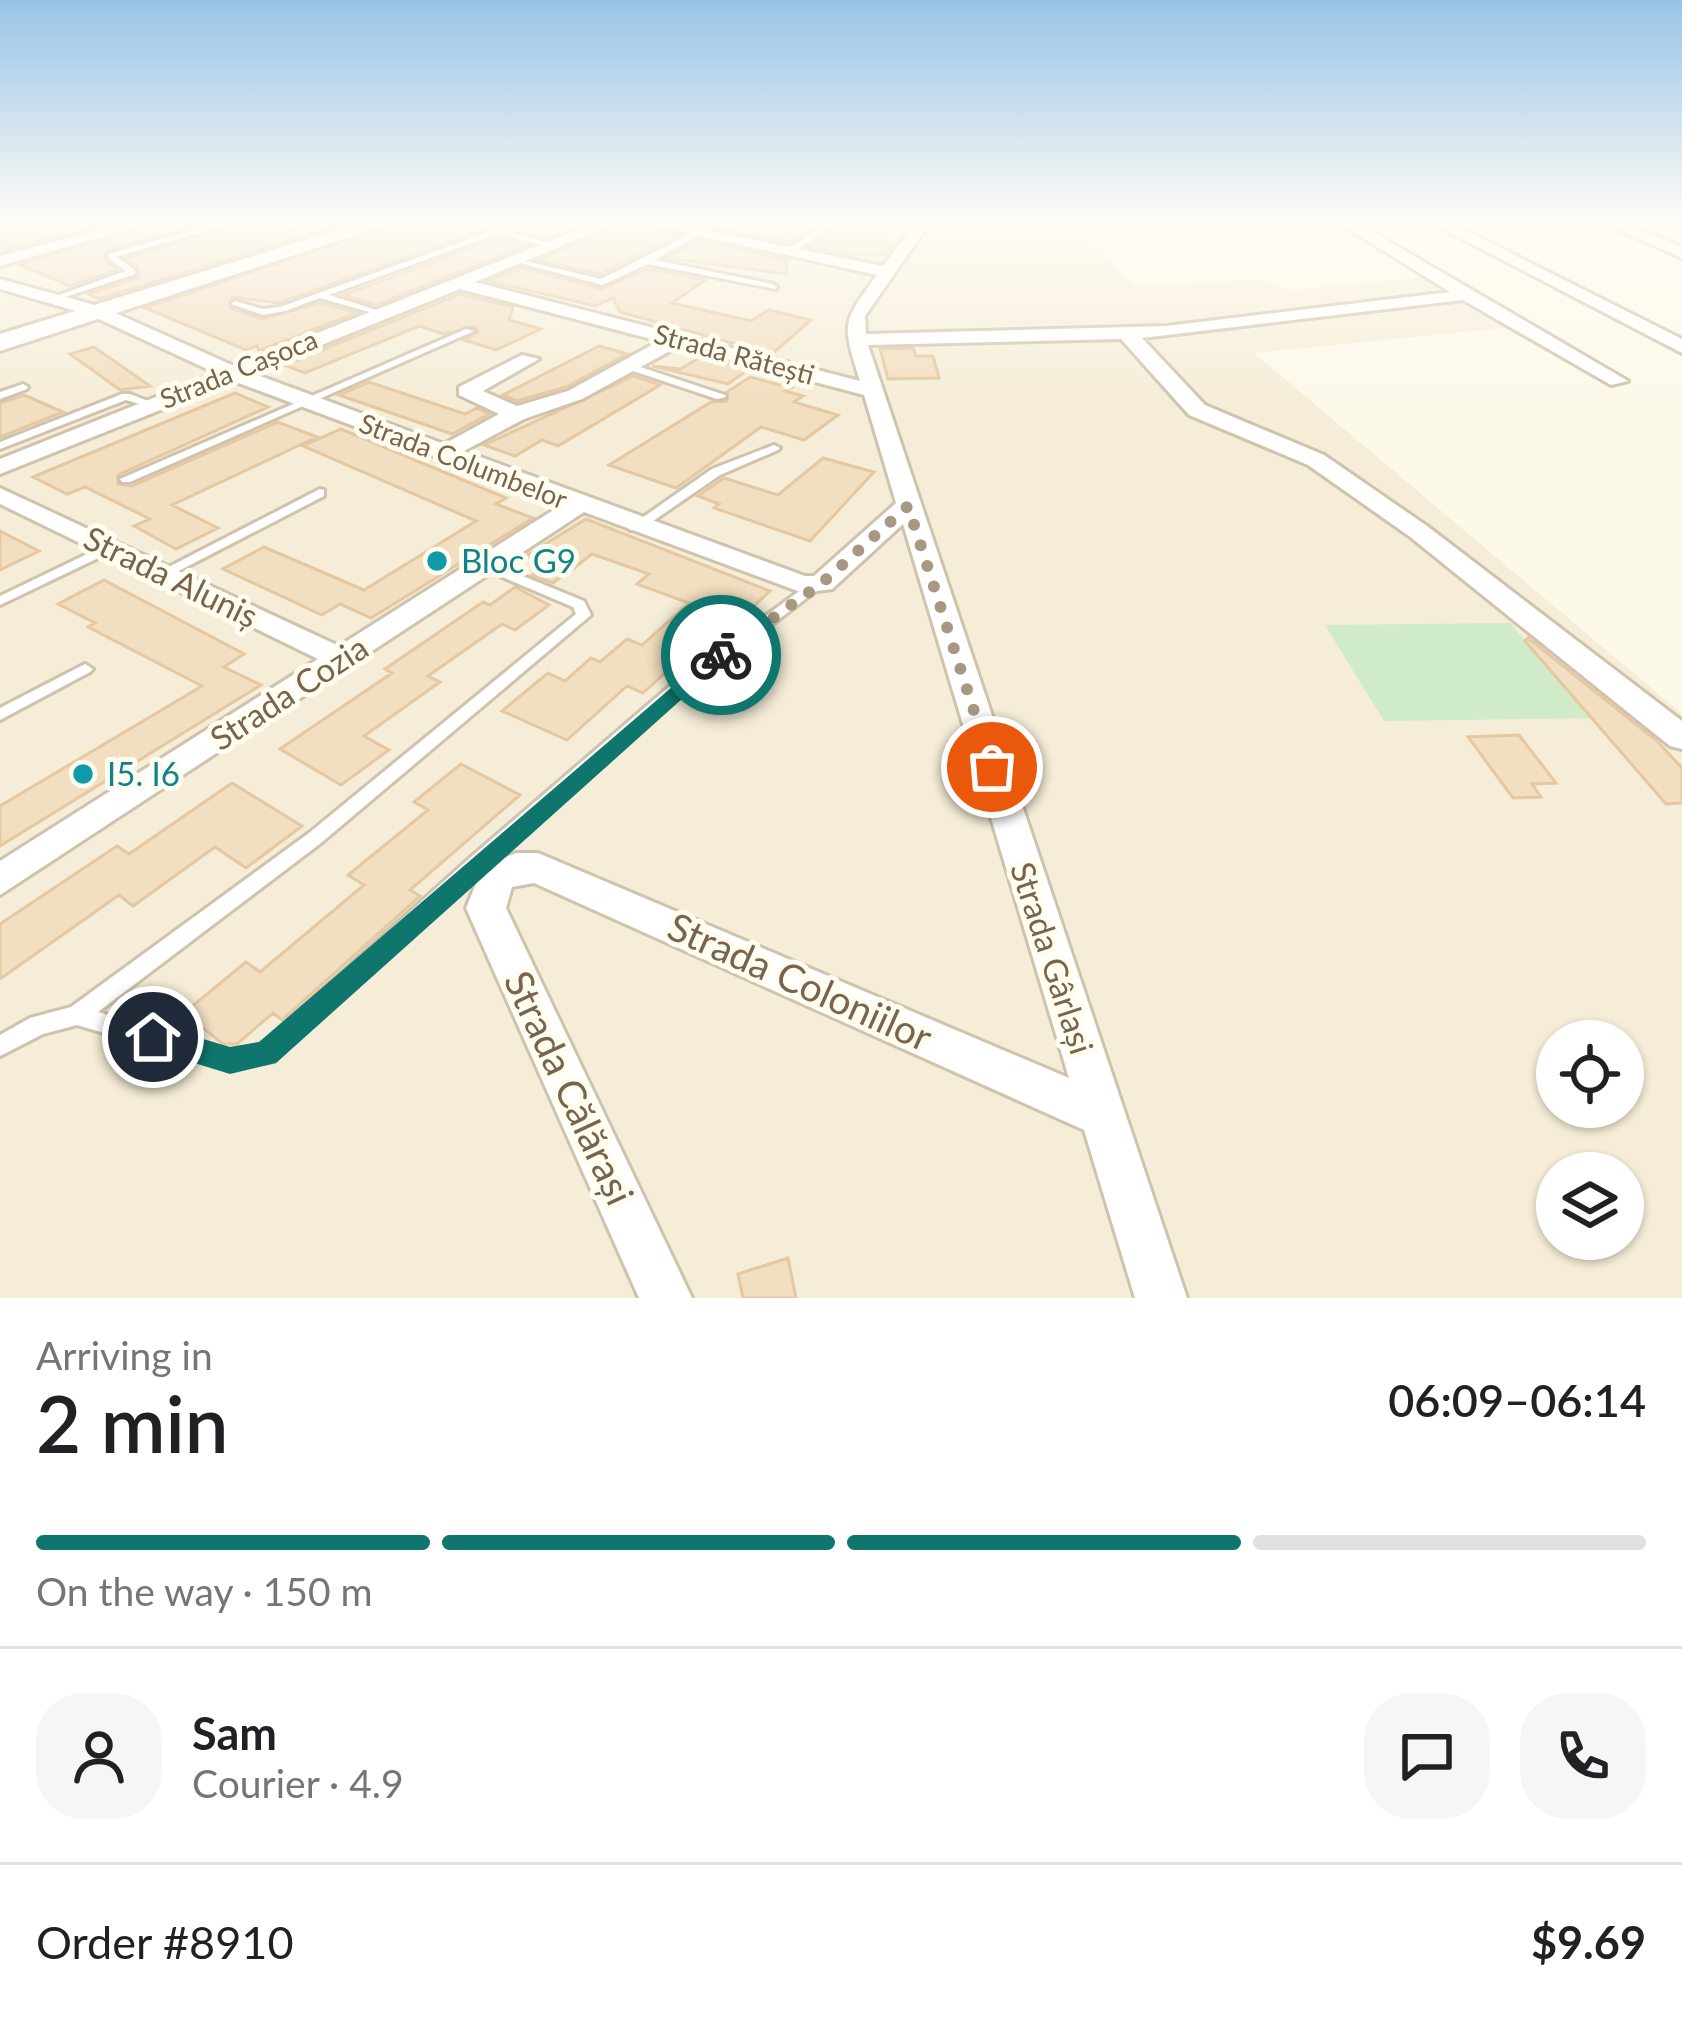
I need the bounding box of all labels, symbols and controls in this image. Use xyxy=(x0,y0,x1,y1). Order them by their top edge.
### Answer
street label: Strada Rătești xyxy=(651,316,818,391)
street label: Strada Cașoca xyxy=(155,322,322,415)
street label: Strada Columbelor xyxy=(355,406,572,515)
street label: Strada Aluniș xyxy=(78,517,265,635)
place label: Bloc G9 xyxy=(461,540,576,580)
marker: Bloc G9 xyxy=(424,548,450,574)
courier xyxy=(661,595,781,715)
icon: bike xyxy=(688,622,754,688)
street label: Strada Cozia xyxy=(202,626,375,758)
pin xyxy=(941,716,1043,818)
icon: bag xyxy=(959,734,1025,800)
place label: I5. I6 xyxy=(107,753,180,793)
marker: I5. I6 xyxy=(70,761,96,787)
street label: Strada Gârlași xyxy=(1003,857,1103,1059)
street label: Strada Coloniilor xyxy=(661,902,939,1060)
street label: Strada Călărași xyxy=(496,964,644,1212)
pin xyxy=(102,986,204,1088)
icon: home xyxy=(120,1004,186,1070)
map controls xyxy=(1536,1020,1644,1260)
button: locate xyxy=(1536,1020,1644,1128)
button: layers xyxy=(1536,1152,1644,1260)
text: Arriving in xyxy=(36,1332,213,1378)
text: 06:09–06:14 xyxy=(1388,1373,1646,1427)
text: 2 min xyxy=(36,1376,229,1470)
text: On the way · 150 m xyxy=(36,1568,373,1614)
button: person xyxy=(36,1693,162,1819)
button: chat xyxy=(1364,1693,1490,1819)
button: phone xyxy=(1520,1693,1646,1819)
text: Sam xyxy=(192,1706,277,1760)
text: Courier · 4.9 xyxy=(192,1760,404,1806)
text: Order #8910 xyxy=(36,1915,294,1969)
text: $9.69 xyxy=(1531,1915,1646,1969)

